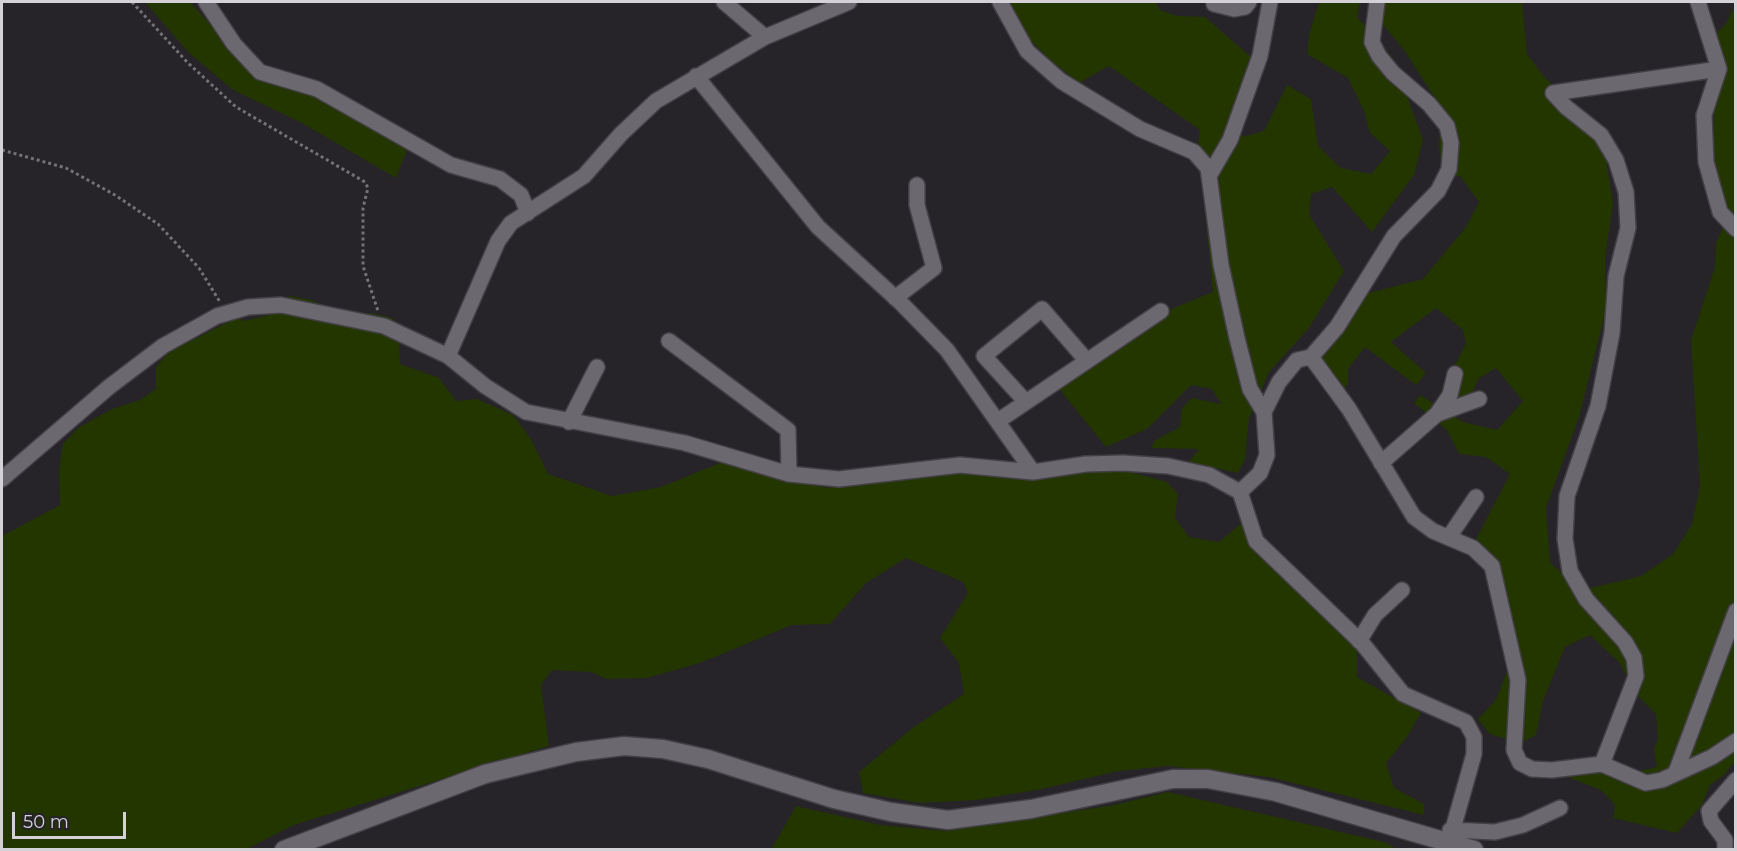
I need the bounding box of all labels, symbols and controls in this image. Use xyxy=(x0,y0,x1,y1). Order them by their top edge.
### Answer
scale bar xyxy=(15,800,129,838)
text: 50 m xyxy=(23,811,69,833)

